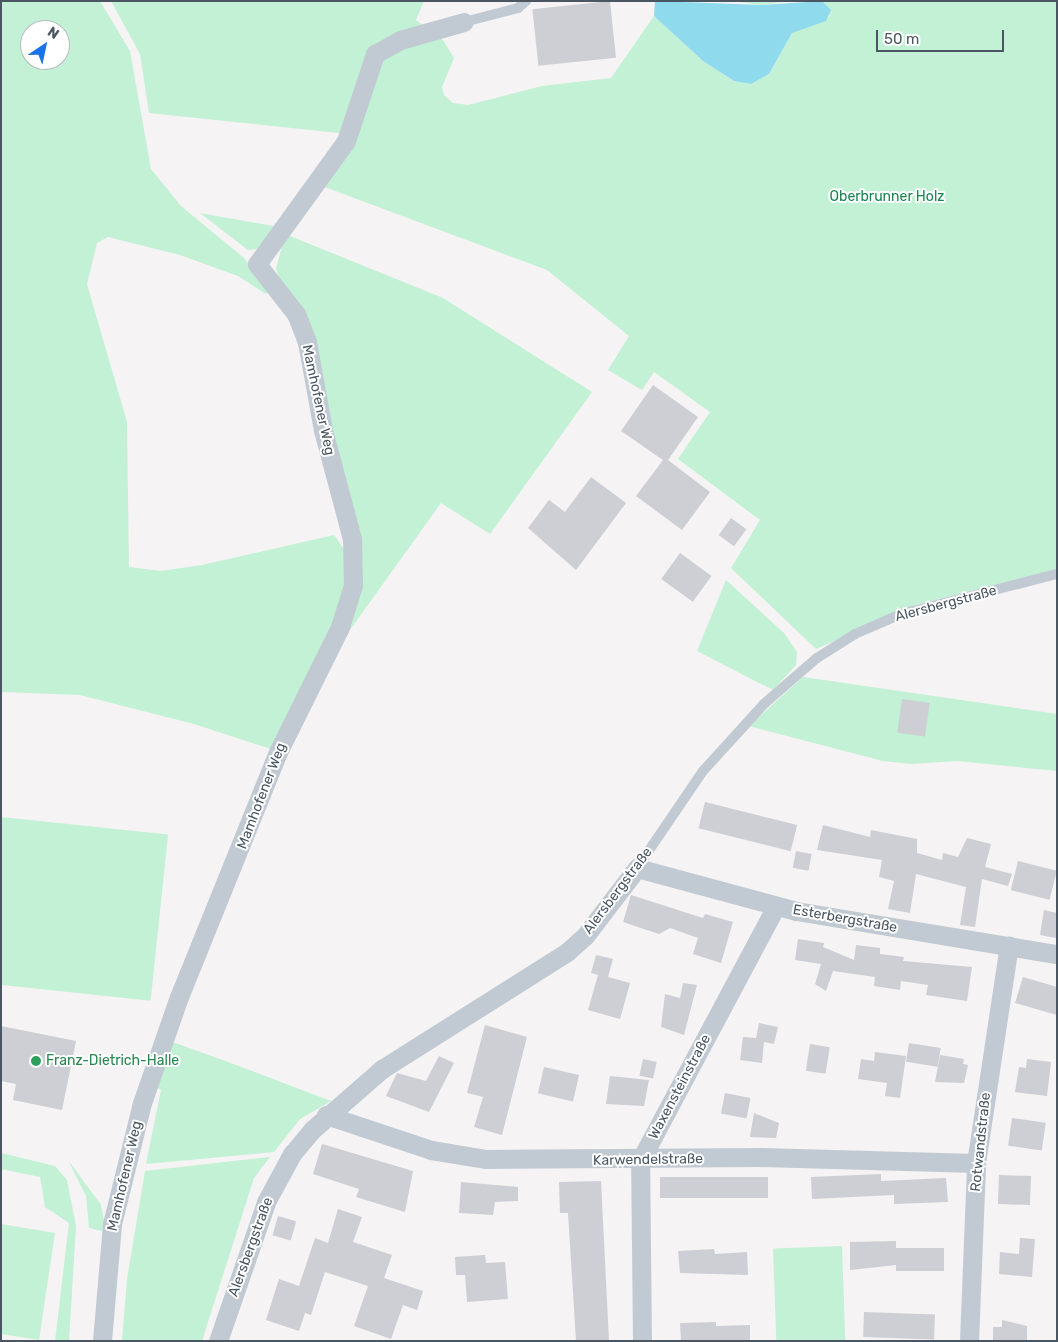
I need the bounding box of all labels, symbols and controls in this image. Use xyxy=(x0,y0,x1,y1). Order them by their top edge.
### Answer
north arrow xyxy=(20,20,70,70)
scale bar xyxy=(878,20,1006,52)
text: N xyxy=(44,23,62,43)
text: 50 m xyxy=(884,30,919,48)
park label: Oberbrunner Holz xyxy=(829,189,945,205)
street label: Mamhofener Weg xyxy=(298,343,338,457)
street label: Alersbergstraße xyxy=(893,582,999,626)
street label: Mamhofener Weg xyxy=(234,740,290,852)
street label: Alersbergstraße xyxy=(580,844,656,938)
street label: Esterbergstraße xyxy=(792,902,898,936)
street label: Waxensteinstraße xyxy=(645,1032,715,1142)
place label: Franz-Dietrich-Halle xyxy=(46,1053,179,1069)
marker: Franz-Dietrich-Halle xyxy=(30,1055,42,1067)
street label: Rotwandstraße xyxy=(967,1092,995,1192)
street label: Mamhofener Weg xyxy=(104,1119,146,1233)
street label: Karwendelstraße xyxy=(593,1151,703,1169)
street label: Alersbergstraße xyxy=(225,1195,277,1299)

